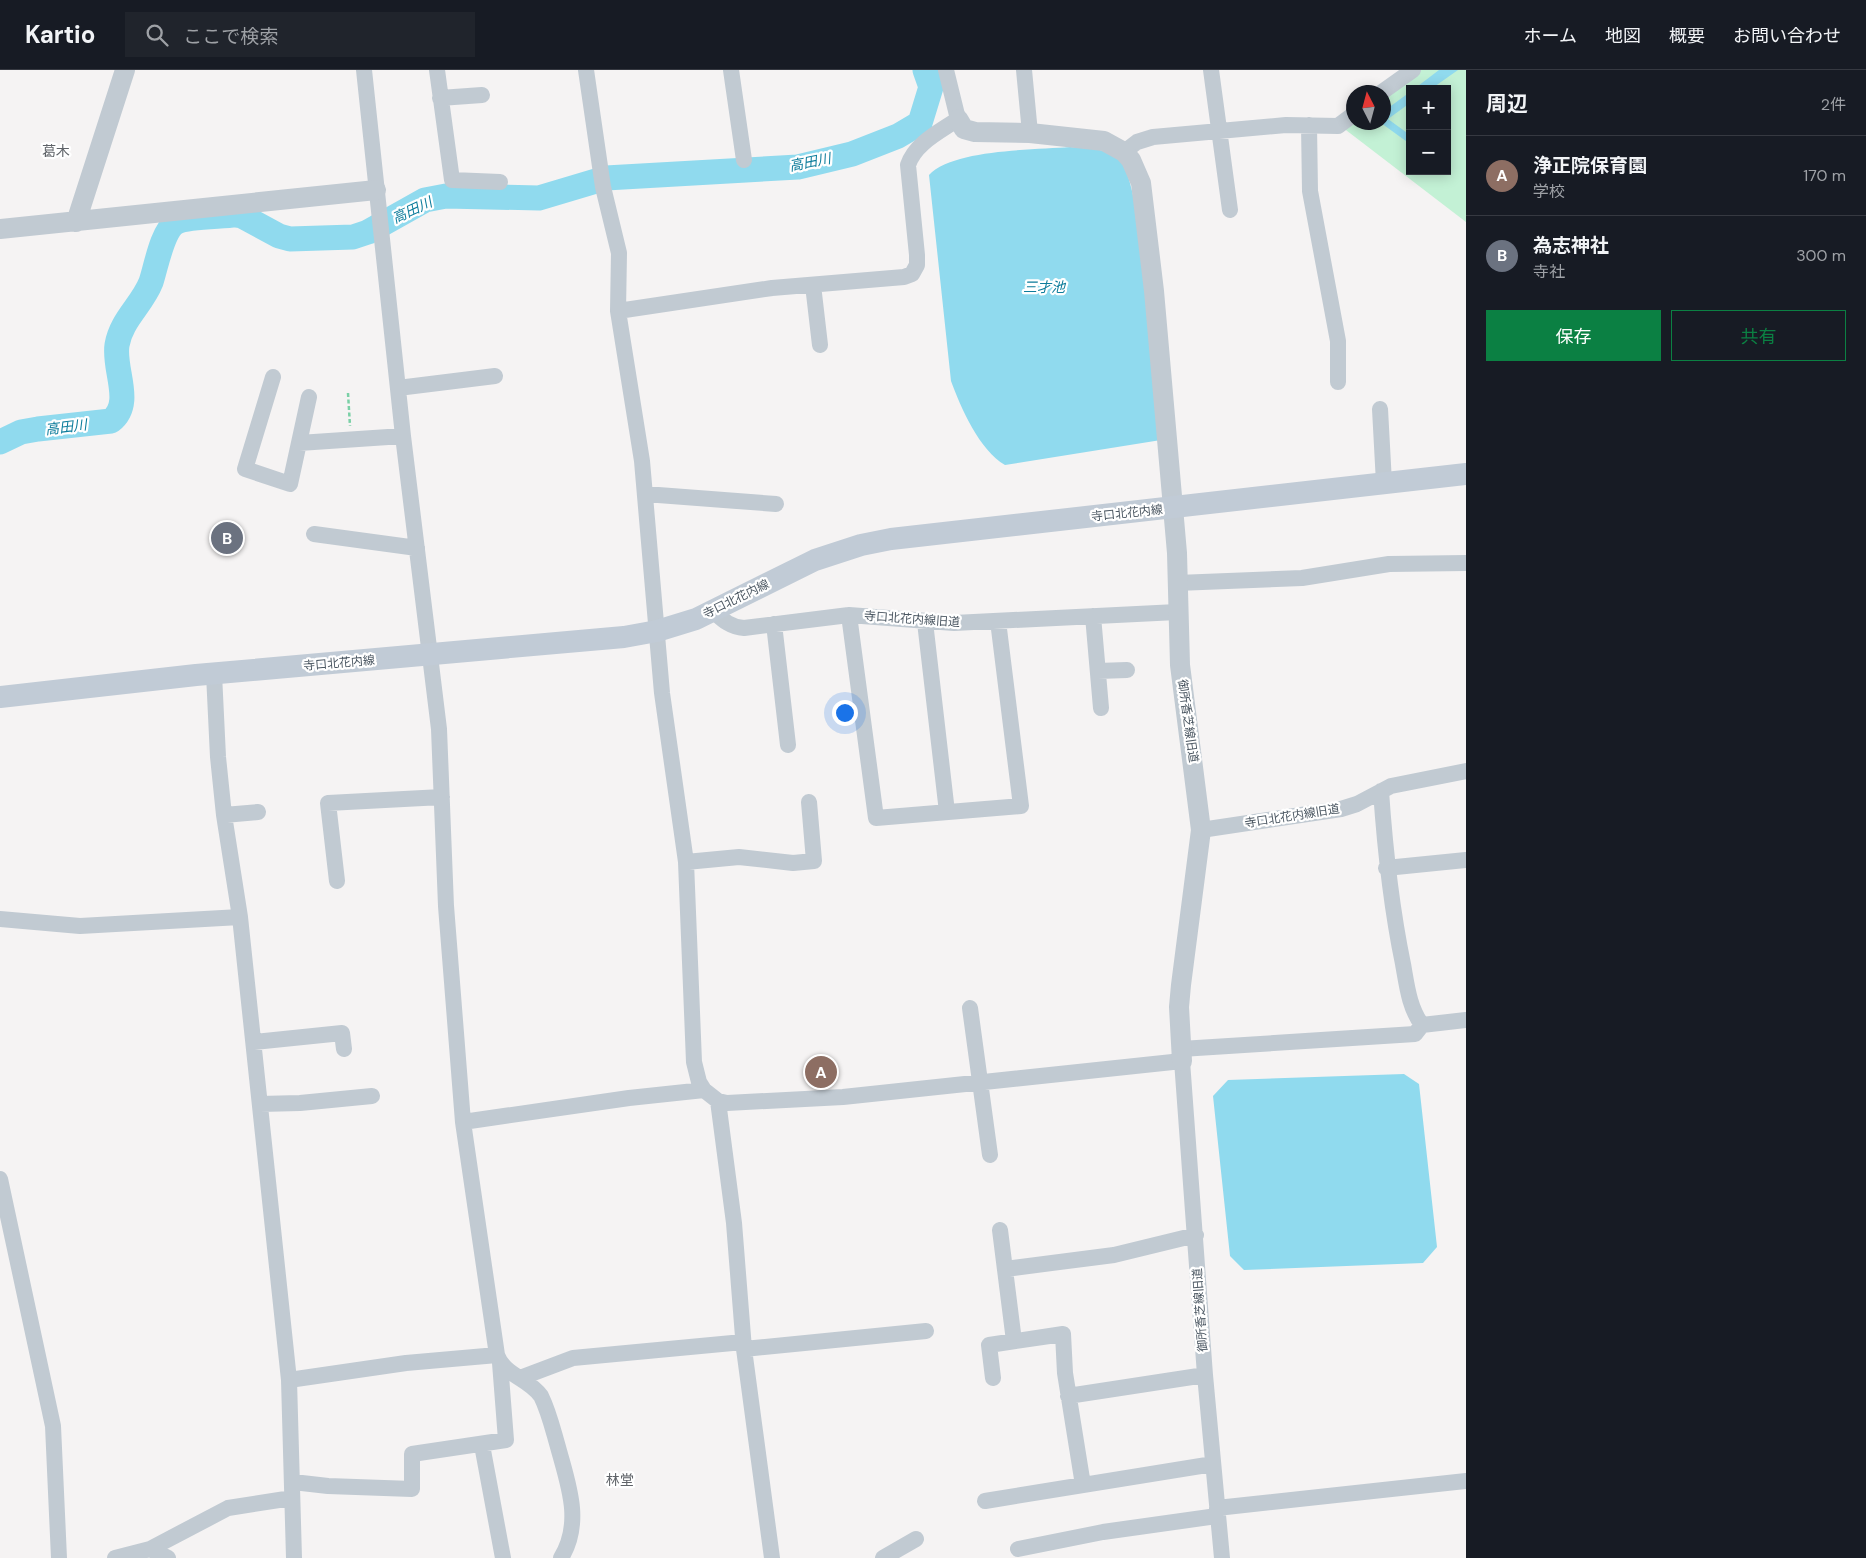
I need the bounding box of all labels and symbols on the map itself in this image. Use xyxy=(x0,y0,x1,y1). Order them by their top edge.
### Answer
north arrow xyxy=(1346,85,1391,130)
district label: 葛木 xyxy=(42,142,70,160)
water label: 高田川 xyxy=(788,149,834,175)
water label: 高田川 xyxy=(389,192,437,227)
water label: 三才池 xyxy=(1023,278,1067,296)
water label: 高田川 xyxy=(44,415,90,438)
street label: 寺口北花内線 xyxy=(1090,501,1164,525)
pin: B xyxy=(211,519,243,557)
street label: 寺口北花内線 xyxy=(700,576,772,622)
street label: 寺口北花内線旧道 xyxy=(864,608,960,630)
street label: 寺口北花内線 xyxy=(302,652,376,674)
street label: 御所香芝線旧道 xyxy=(1174,678,1202,764)
your location xyxy=(832,700,858,726)
street label: 寺口北花内線旧道 xyxy=(1243,801,1341,831)
pin: A xyxy=(805,1053,837,1091)
street label: 御所香芝線旧道 xyxy=(1189,1268,1211,1352)
district label: 林堂 xyxy=(606,1471,634,1489)

